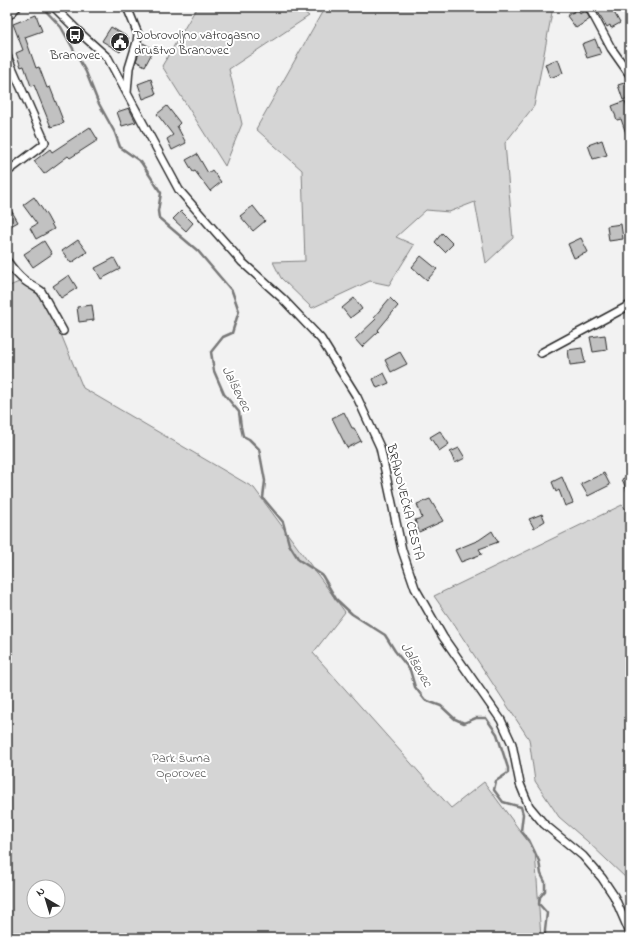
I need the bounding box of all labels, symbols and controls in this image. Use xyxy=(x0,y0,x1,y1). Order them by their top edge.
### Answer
bus stop icon: Branovec xyxy=(64,24,86,46)
place label: Dobrovoljno vatrogasno društvo Branovec xyxy=(133,26,260,60)
public building icon: Dobrovoljno vatrogasno društvo Branovec xyxy=(109,31,131,53)
place label: Branovec xyxy=(49,46,100,65)
water label: Jalševec xyxy=(216,363,257,416)
street label: BRANOVEČKA CESTA xyxy=(381,441,429,562)
water label: Jalševec xyxy=(395,639,438,692)
park label: Park šuma Oporovec xyxy=(152,749,210,783)
north arrow xyxy=(26,879,66,919)
text: N xyxy=(33,883,48,901)

